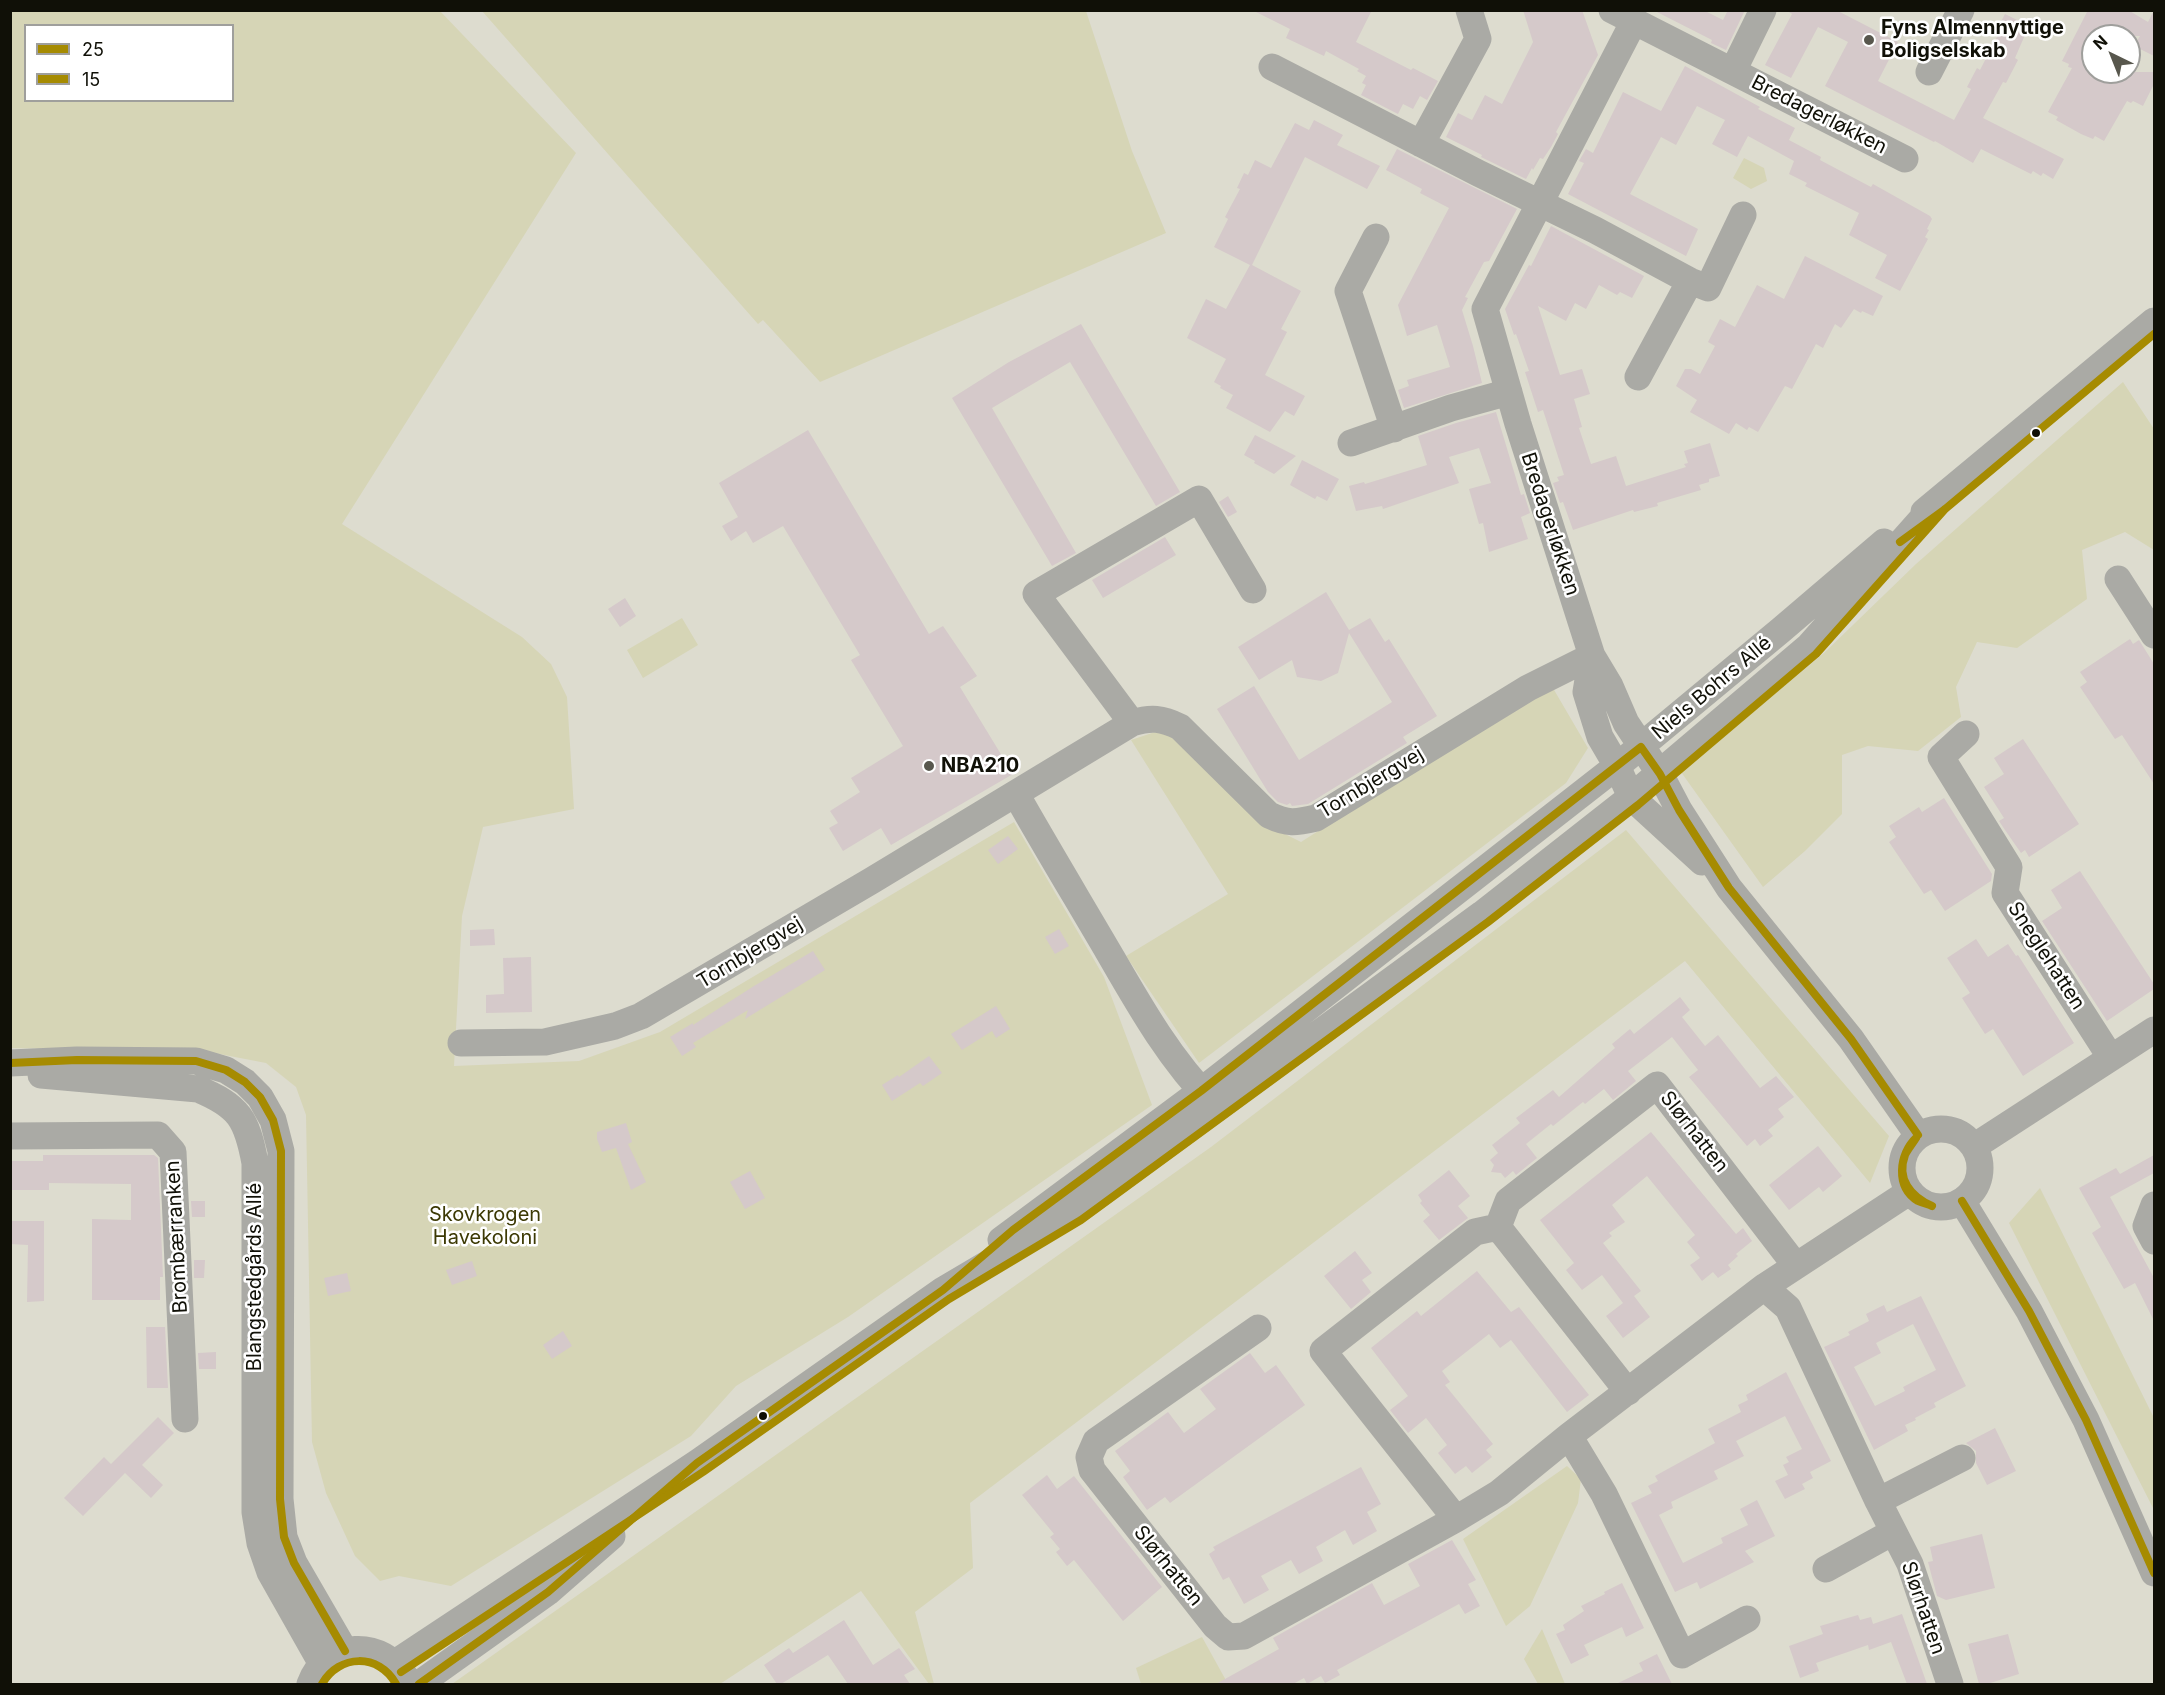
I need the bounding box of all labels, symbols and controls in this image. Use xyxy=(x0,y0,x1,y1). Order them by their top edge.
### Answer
place label: Fyns Almennyttige Boligselskab xyxy=(1881,16,2064,63)
legend xyxy=(24,24,234,102)
north arrow xyxy=(2081,24,2141,84)
text: N xyxy=(2089,31,2111,54)
marker: Fyns Almennyttige Boligselskab xyxy=(1862,33,1876,47)
text: 25 xyxy=(82,39,104,60)
text: 15 xyxy=(82,69,100,90)
street label: Bredagerløkken xyxy=(1747,70,1891,160)
unlabelled marker xyxy=(2030,427,2042,439)
street label: Bredagerløkken xyxy=(1516,449,1584,599)
street label: Niels Bohrs Allé xyxy=(1647,631,1777,745)
street label: Tornbjergvej xyxy=(1314,742,1428,824)
place label: NBA210 xyxy=(941,754,1019,778)
marker: NBA210 xyxy=(922,759,936,773)
street label: Sneglehatten xyxy=(2002,897,2090,1015)
street label: Tornbjergvej xyxy=(693,912,807,994)
street label: Slørhatten xyxy=(1655,1087,1733,1177)
street label: Brombærranken xyxy=(161,1160,193,1314)
street label: Blangstedgårds Allé xyxy=(243,1183,267,1371)
park label: Skovkrogen Havekoloni xyxy=(429,1203,541,1250)
unlabelled marker xyxy=(757,1410,769,1422)
street label: Slørhatten xyxy=(1128,1521,1208,1611)
street label: Slørhatten xyxy=(1896,1558,1950,1658)

